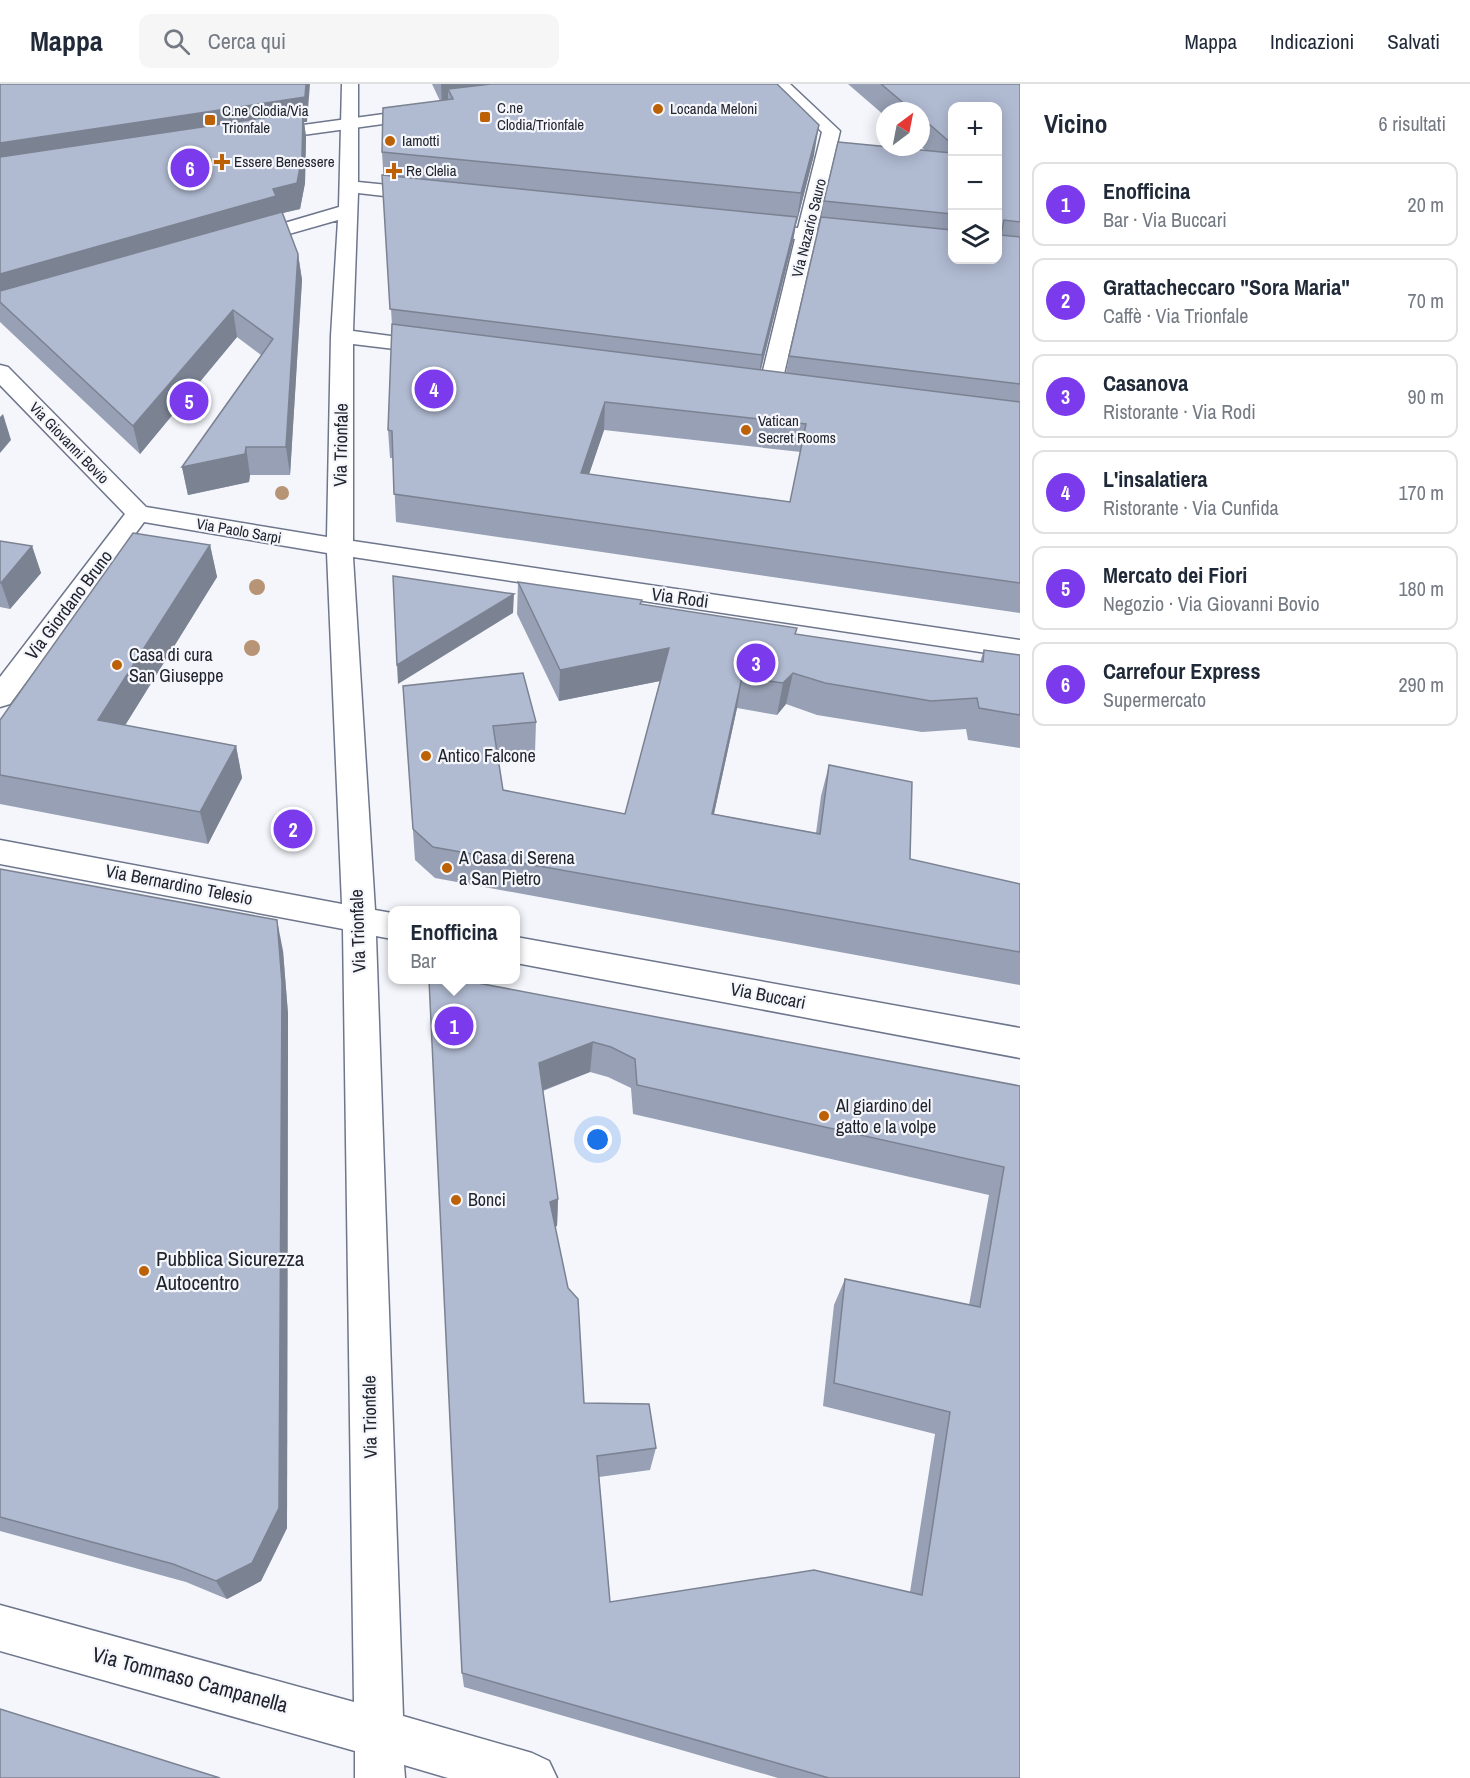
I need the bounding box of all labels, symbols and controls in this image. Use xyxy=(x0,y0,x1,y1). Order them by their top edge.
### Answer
search box xyxy=(139,14,559,68)
text: Mappa xyxy=(30,22,103,60)
icon: search xyxy=(160,25,193,58)
text: Cerca qui xyxy=(208,26,286,56)
text: Mappa xyxy=(1184,27,1237,56)
text: Indicazioni xyxy=(1270,27,1354,56)
text: Salvati xyxy=(1387,27,1440,56)
place label: C.ne Clodia/Trionfale xyxy=(497,97,584,135)
place label: Locanda Meloni xyxy=(670,98,758,119)
place label: C.ne Clodia/Via Trionfale xyxy=(222,100,309,138)
marker: Locanda Meloni xyxy=(651,102,665,116)
north arrow xyxy=(876,102,930,156)
map controls xyxy=(948,102,1002,264)
button: + xyxy=(948,102,1002,156)
text: Vicino xyxy=(1044,106,1108,141)
marker: C.ne Clodia/Trionfale xyxy=(478,110,492,124)
text: 6 risultati xyxy=(1379,110,1446,137)
marker: C.ne Clodia/Via Trionfale xyxy=(203,113,217,127)
place label: Iamotti xyxy=(402,130,440,151)
marker: Iamotti xyxy=(383,134,397,148)
pin: 6 xyxy=(170,146,210,190)
place label: Essere Benessere xyxy=(234,151,335,172)
marker: Essere Benessere xyxy=(215,155,229,169)
button: − xyxy=(948,156,1002,210)
place label: Re Clelia xyxy=(406,160,457,181)
marker: Re Clelia xyxy=(387,164,401,178)
street label: Via Nazario Sauro xyxy=(786,176,831,279)
text: Enofficina xyxy=(1103,176,1190,206)
text: 1 xyxy=(1061,191,1070,218)
text: 20 m xyxy=(1408,191,1444,218)
text: Bar · Via Buccari xyxy=(1103,206,1227,233)
button: layers xyxy=(948,210,1002,264)
text: Grattacheccaro "Sora Maria" xyxy=(1103,272,1350,302)
text: 2 xyxy=(1061,287,1070,314)
text: 70 m xyxy=(1408,287,1444,314)
text: Caffè · Via Trionfale xyxy=(1103,302,1248,329)
pin: 4 xyxy=(414,366,454,412)
text: Casanova xyxy=(1103,368,1188,398)
pin: 5 xyxy=(170,378,208,424)
text: 3 xyxy=(1061,383,1070,410)
text: 90 m xyxy=(1408,383,1444,410)
street label: Via Giovanni Bovio xyxy=(25,397,114,488)
text: Ristorante · Via Rodi xyxy=(1103,398,1256,425)
street label: Via Trionfale xyxy=(327,403,354,487)
place label: Vatican Secret Rooms xyxy=(758,410,836,448)
marker: Vatican Secret Rooms xyxy=(739,423,753,437)
text: L'insalatiera xyxy=(1103,464,1208,494)
text: 4 xyxy=(1061,479,1070,506)
text: 170 m xyxy=(1398,479,1444,506)
text: Ristorante · Via Cunfida xyxy=(1103,494,1279,521)
street label: Via Paolo Sarpi xyxy=(195,513,283,548)
street label: Via Giordano Bruno xyxy=(19,545,118,665)
text: Mercato dei Fiori xyxy=(1103,560,1247,590)
text: 5 xyxy=(1061,575,1070,602)
text: 180 m xyxy=(1398,575,1444,602)
street label: Via Rodi xyxy=(650,581,710,614)
text: Negozio · Via Giovanni Bovio xyxy=(1103,590,1320,617)
pin: 3 xyxy=(736,640,776,686)
place label: Casa di cura San Giuseppe xyxy=(129,642,223,688)
text: Carrefour Express xyxy=(1103,656,1260,686)
marker: Casa di cura San Giuseppe xyxy=(110,658,124,672)
text: 6 xyxy=(1061,671,1070,698)
text: 290 m xyxy=(1398,671,1444,698)
text: Supermercato xyxy=(1103,686,1206,713)
place label: Antico Falcone xyxy=(437,743,536,768)
marker: Antico Falcone xyxy=(419,749,433,763)
pin: 2 xyxy=(274,806,312,852)
place label: A Casa di Serena a San Pietro xyxy=(458,845,575,891)
street label: Via Bernardino Telesio xyxy=(103,858,255,911)
marker: A Casa di Serena a San Pietro xyxy=(440,861,454,875)
street label: Via Trionfale xyxy=(344,889,371,973)
popup xyxy=(388,906,520,984)
text: Enofficina xyxy=(410,917,498,947)
text: Bar xyxy=(410,947,436,974)
street label: Via Buccari xyxy=(728,976,808,1015)
pin: 1 xyxy=(434,1004,474,1048)
place label: Al giardino del gatto e la volpe xyxy=(835,1093,936,1139)
marker: Al giardino del gatto e la volpe xyxy=(817,1109,831,1123)
your location xyxy=(583,1125,612,1154)
place label: Bonci xyxy=(468,1187,506,1212)
marker: Bonci xyxy=(449,1193,463,1207)
place label: Pubblica Sicurezza Autocentro xyxy=(155,1244,305,1297)
marker: Pubblica Sicurezza Autocentro xyxy=(137,1264,151,1278)
street label: Via Trionfale xyxy=(356,1375,383,1459)
street label: Via Tommaso Campanella xyxy=(89,1639,292,1720)

